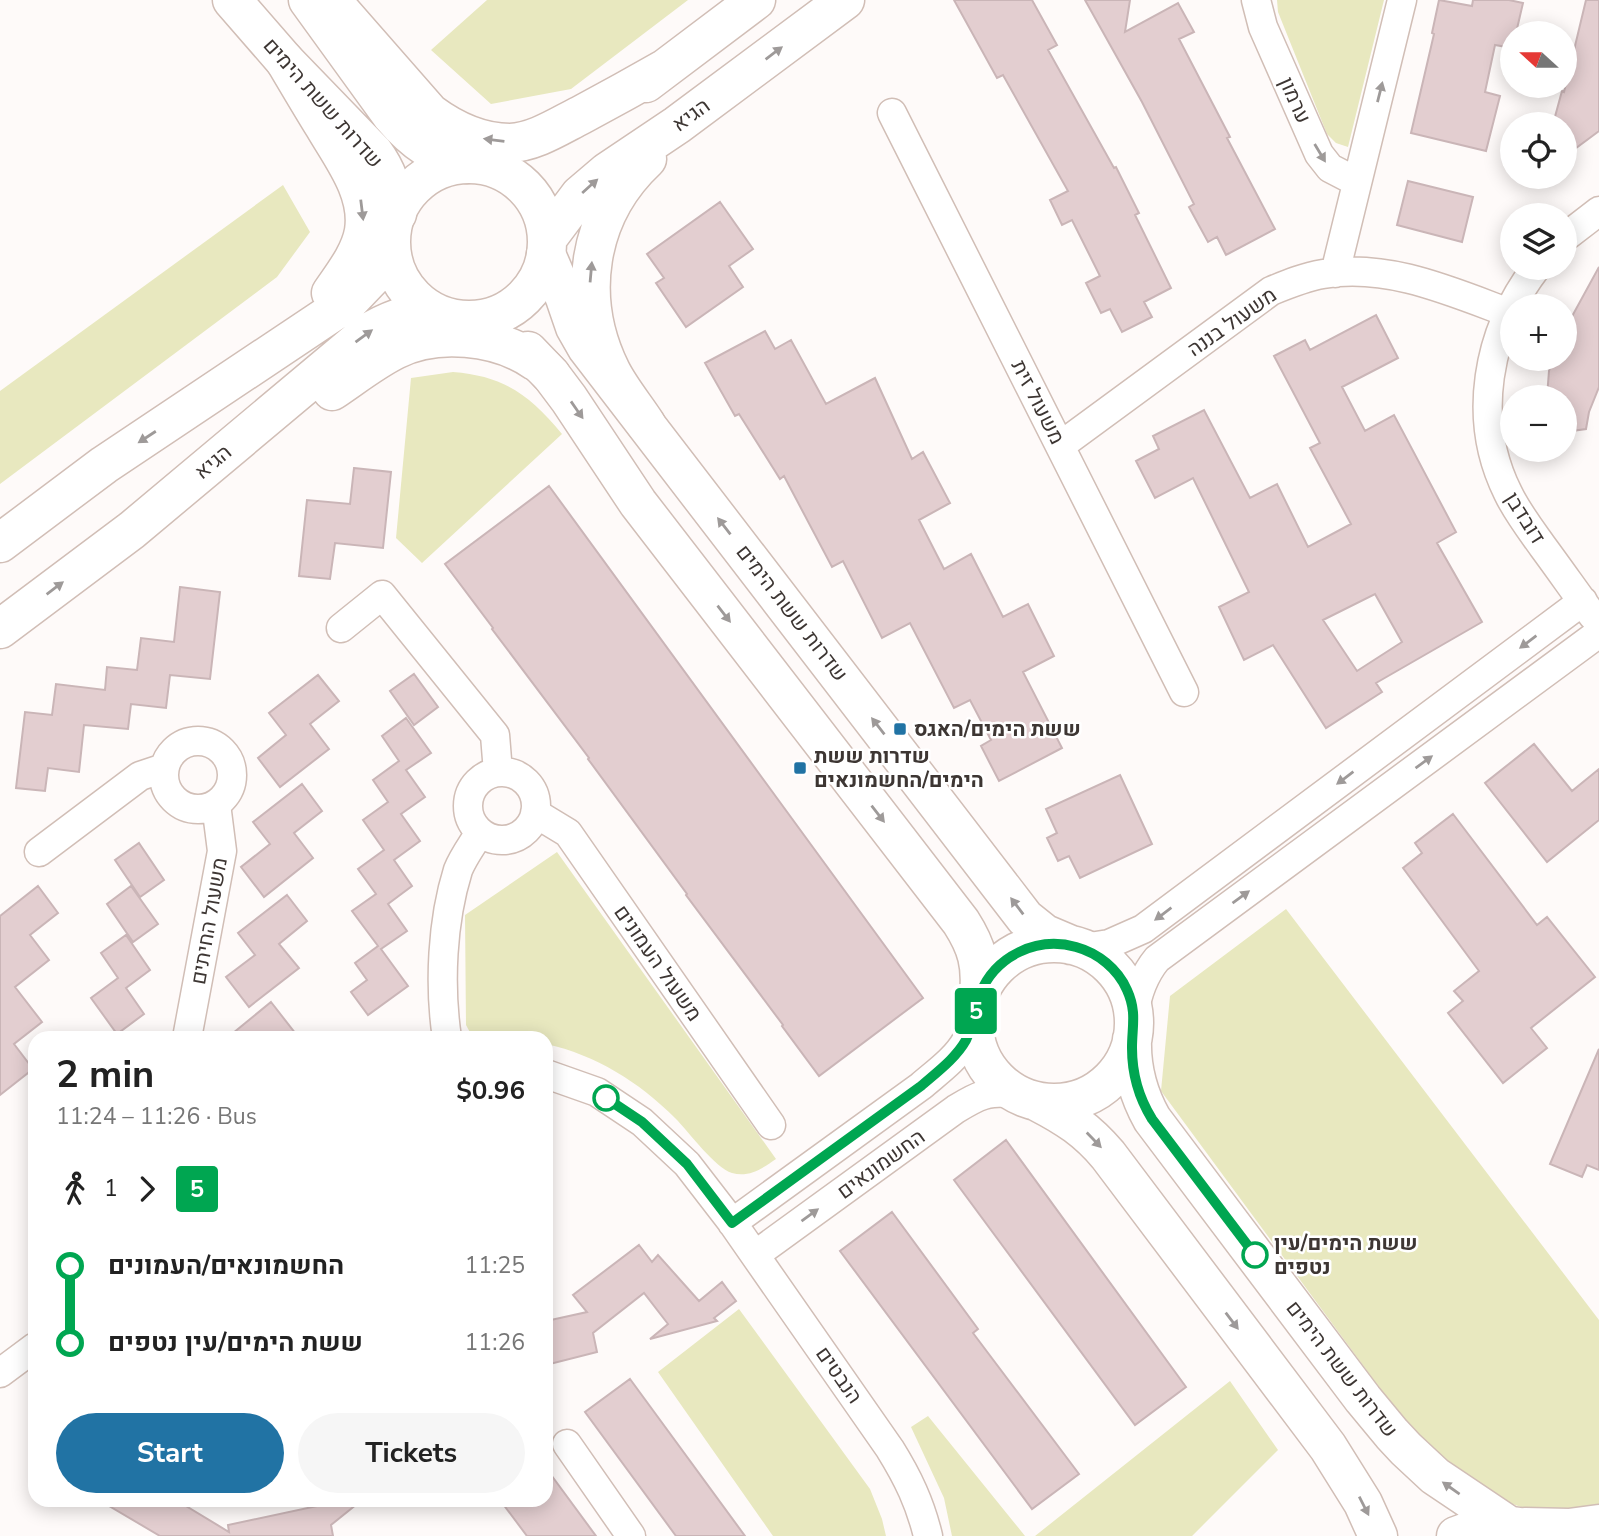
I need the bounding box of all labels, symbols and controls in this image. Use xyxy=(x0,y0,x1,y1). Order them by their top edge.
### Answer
north arrow xyxy=(1500,21,1577,98)
map controls xyxy=(1500,21,1577,462)
street label: שדרות ששת הימים xyxy=(257,32,389,174)
one-way arrow xyxy=(765,47,783,61)
street label: ערמון xyxy=(1272,72,1318,128)
one-way arrow xyxy=(1375,81,1386,103)
street label: הגיא xyxy=(666,92,716,138)
button: locate xyxy=(1500,112,1577,189)
one-way arrow xyxy=(482,135,504,146)
one-way arrow xyxy=(1314,143,1326,162)
one-way arrow xyxy=(581,179,598,195)
one-way arrow xyxy=(357,199,368,221)
button: layers xyxy=(1500,203,1577,280)
one-way arrow xyxy=(586,261,597,283)
street label: משעול בננה xyxy=(1182,281,1282,363)
button: + xyxy=(1500,294,1577,371)
one-way arrow xyxy=(355,329,373,343)
street label: משעול זית xyxy=(1005,355,1071,449)
button: − xyxy=(1500,385,1577,462)
one-way arrow xyxy=(570,400,583,420)
one-way arrow xyxy=(138,430,156,444)
street label: הגיא xyxy=(189,438,237,486)
street label: דובדבן xyxy=(1498,487,1552,549)
one-way arrow xyxy=(718,517,732,535)
street label: שדרות ששת הימים xyxy=(730,539,854,687)
one-way arrow xyxy=(45,580,63,595)
one-way arrow xyxy=(716,605,730,623)
one-way arrow xyxy=(1519,635,1537,649)
place label: ששת הימים/האגס xyxy=(914,715,1081,743)
one-way arrow xyxy=(871,717,886,735)
marker: ששת הימים/האגס xyxy=(892,721,908,737)
place label: שדרות ששת הימים/החשמונאים xyxy=(814,742,984,794)
one-way arrow xyxy=(1415,754,1433,769)
marker: שדרות ששת הימים/החשמונאים xyxy=(792,760,808,776)
one-way arrow xyxy=(1337,770,1355,785)
one-way arrow xyxy=(870,804,885,822)
street label: משעול החיתים xyxy=(184,855,234,987)
one-way arrow xyxy=(1232,889,1250,904)
one-way arrow xyxy=(1010,897,1024,915)
street label: משעול העמונים xyxy=(608,899,708,1027)
one-way arrow xyxy=(1154,906,1172,920)
line badge: 5 xyxy=(953,988,999,1034)
text: 5 xyxy=(969,995,983,1027)
text: 2 min xyxy=(56,1049,154,1100)
text: $0.96 xyxy=(456,1073,525,1108)
unlabelled marker xyxy=(593,1085,619,1111)
text: 11:24 – 11:26 · Bus xyxy=(56,1101,257,1132)
street label: החשמונאים xyxy=(831,1123,931,1205)
one-way arrow xyxy=(1085,1131,1101,1148)
icon: walk xyxy=(56,1170,94,1208)
icon: forward xyxy=(128,1170,166,1208)
text: 1 xyxy=(104,1173,118,1204)
text: 5 xyxy=(190,1173,204,1205)
one-way arrow xyxy=(801,1208,819,1222)
place label: ששת הימים/עין נטפים xyxy=(1274,1229,1418,1281)
marker: ששת הימים/עין נטפים xyxy=(1242,1242,1268,1268)
text: החשמונאים/העמונים xyxy=(108,1248,344,1283)
text: 11:25 xyxy=(465,1250,525,1281)
street label: שדרות ששת הימים xyxy=(1280,1295,1404,1443)
one-way arrow xyxy=(1225,1311,1239,1330)
text: ששת הימים/עין נטפים xyxy=(108,1325,363,1360)
text: 11:26 xyxy=(465,1327,525,1358)
street label: הנבטים xyxy=(809,1341,869,1409)
button: Start xyxy=(56,1413,284,1493)
button: Tickets xyxy=(298,1413,525,1493)
one-way arrow xyxy=(1442,1481,1460,1495)
one-way arrow xyxy=(1358,1496,1369,1516)

